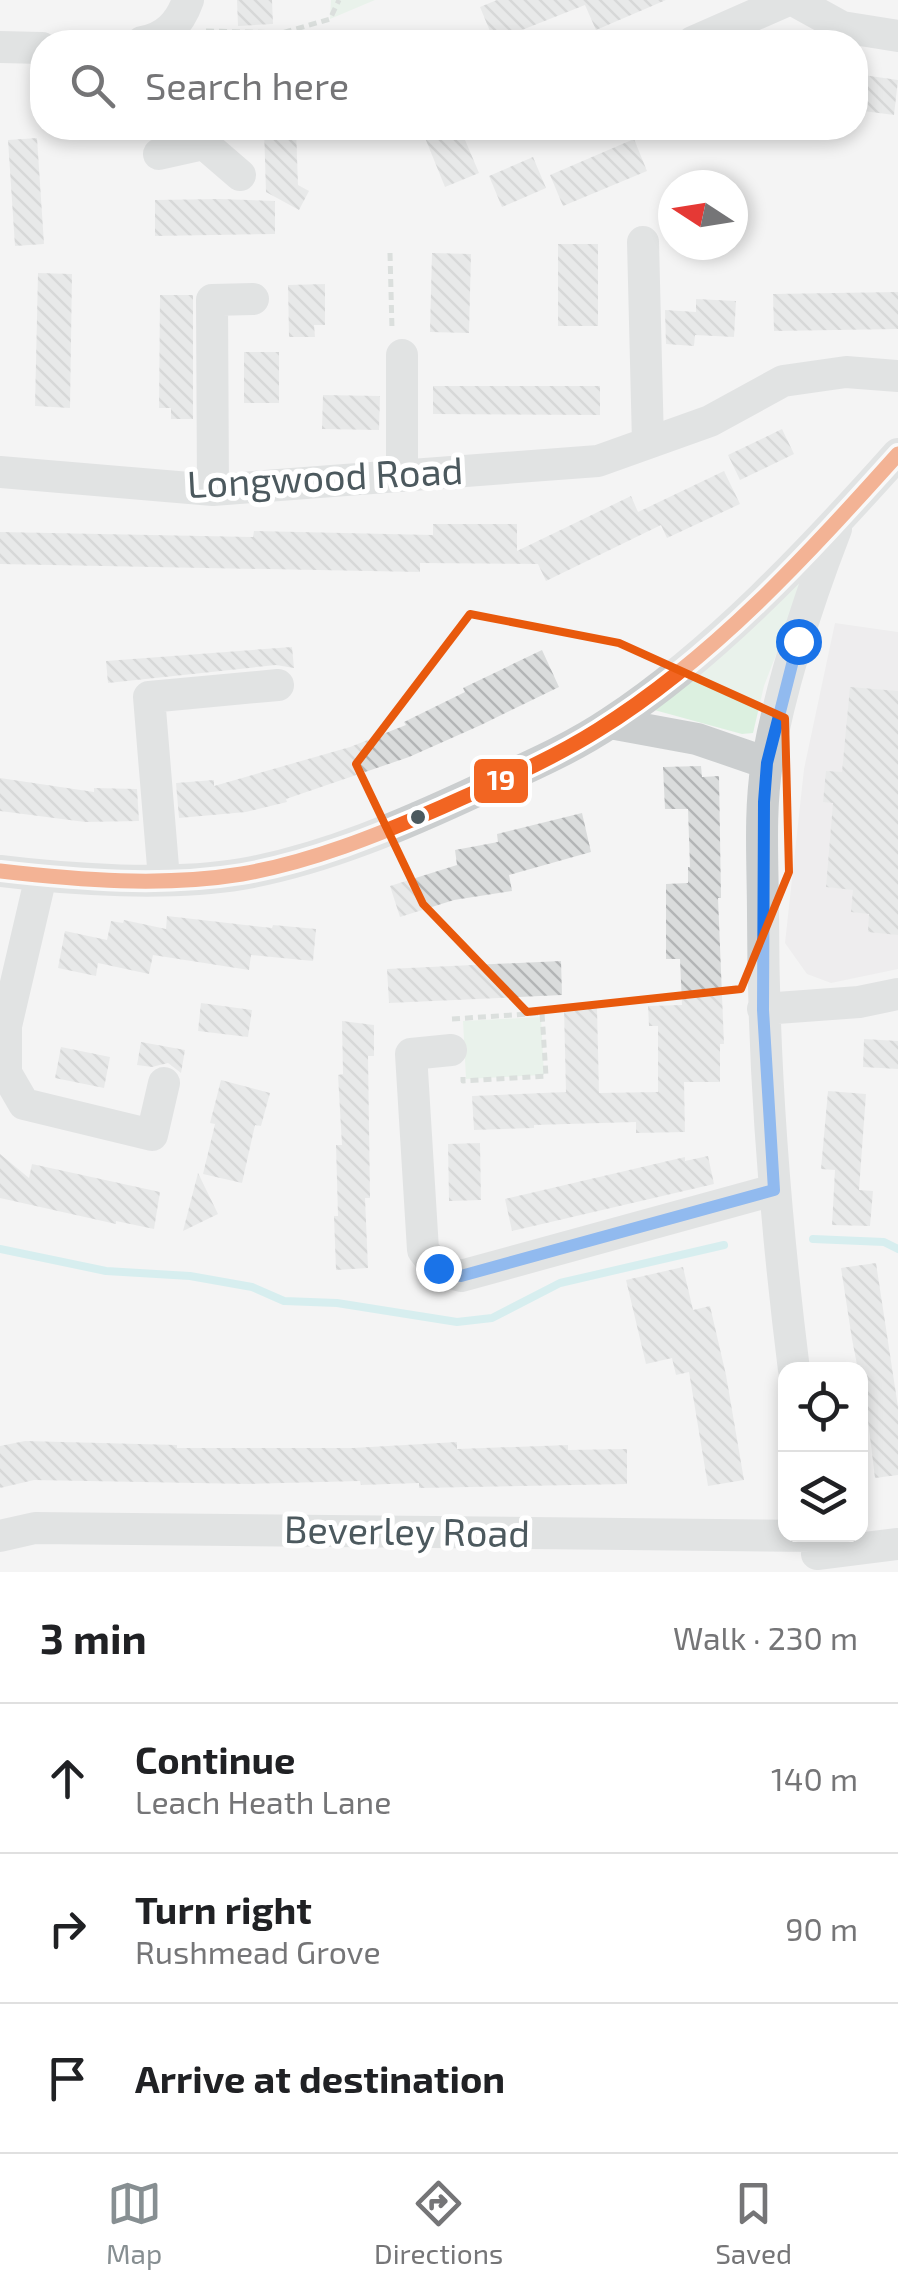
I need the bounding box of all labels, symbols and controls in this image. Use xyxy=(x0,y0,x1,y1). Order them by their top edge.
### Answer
search box xyxy=(30,30,868,140)
icon: search xyxy=(65,58,120,113)
text: Search here xyxy=(145,62,349,108)
north arrow xyxy=(658,170,748,260)
street label: Longwood Road xyxy=(186,446,464,506)
route start xyxy=(776,619,822,665)
line badge: 19 xyxy=(472,757,530,805)
text: 19 xyxy=(487,762,515,796)
unlabelled marker xyxy=(408,807,428,827)
route end xyxy=(416,1246,462,1292)
map controls xyxy=(778,1362,868,1542)
button: locate xyxy=(778,1362,868,1452)
button: layers xyxy=(778,1452,868,1542)
street label: Beverley Road xyxy=(284,1505,531,1555)
text: 3 min xyxy=(40,1612,147,1662)
text: Walk · 230 m xyxy=(673,1618,858,1656)
text: Continue xyxy=(135,1736,295,1782)
icon: ahead xyxy=(40,1751,95,1806)
text: 140 m xyxy=(771,1759,858,1797)
text: Leach Heath Lane xyxy=(135,1782,391,1820)
text: Turn right xyxy=(135,1886,312,1932)
icon: right xyxy=(40,1901,95,1956)
text: 90 m xyxy=(785,1909,858,1947)
text: Rushmead Grove xyxy=(135,1932,381,1970)
icon: arrive xyxy=(40,2051,95,2106)
text: Arrive at destination xyxy=(135,2055,505,2101)
tab: Map xyxy=(106,2176,162,2270)
tab: Directions xyxy=(374,2176,503,2270)
tab: Saved xyxy=(715,2176,792,2270)

